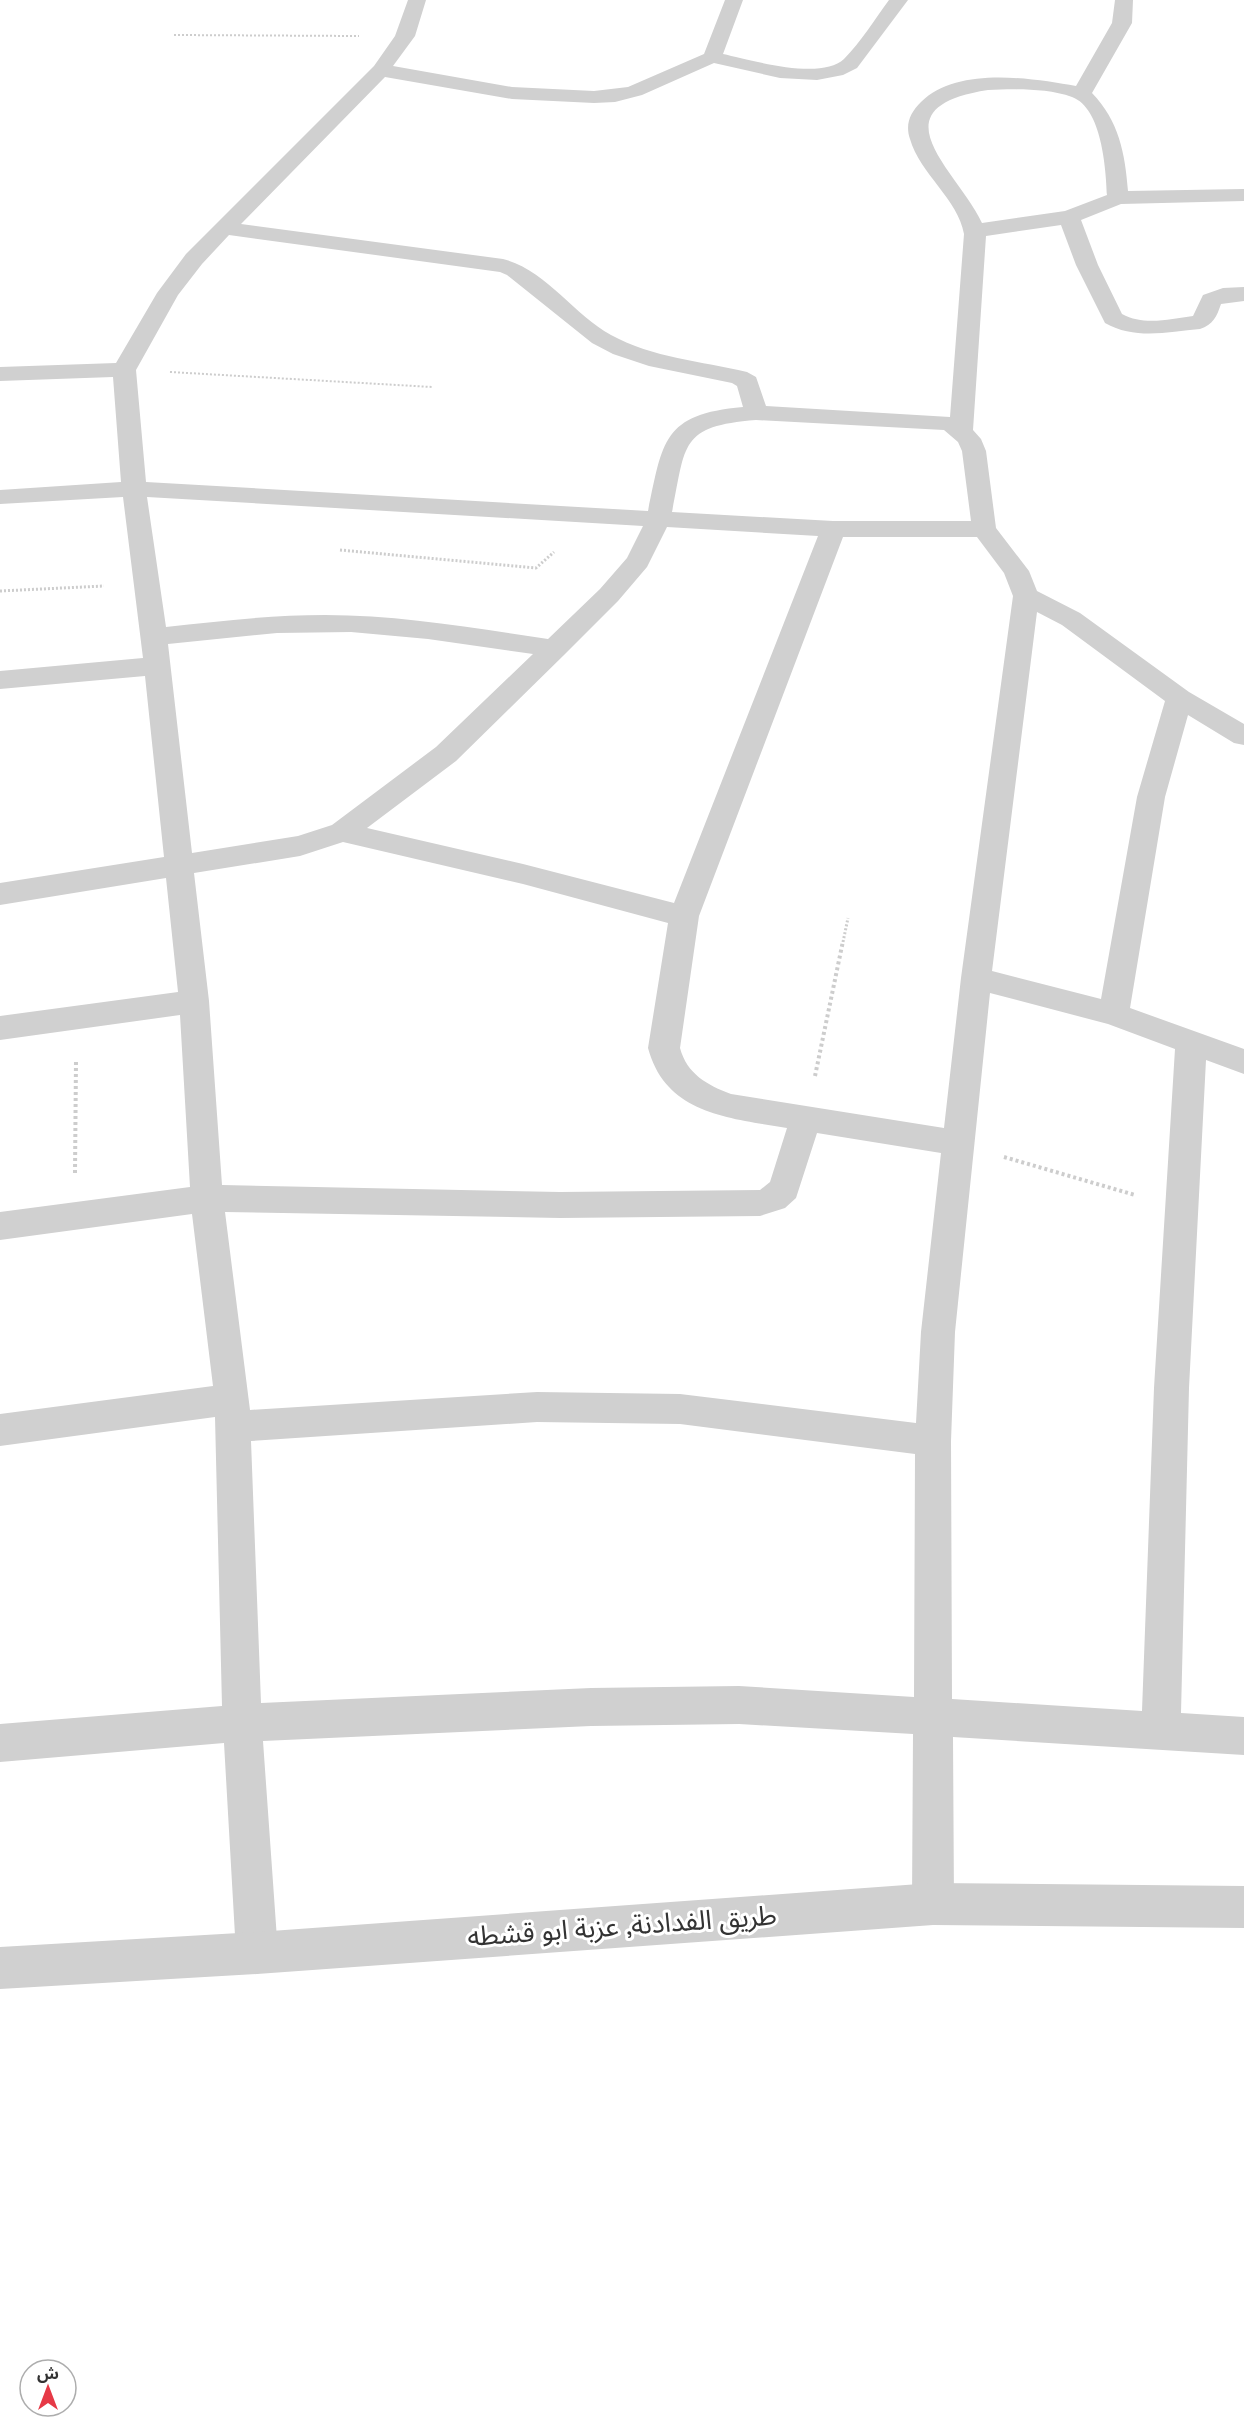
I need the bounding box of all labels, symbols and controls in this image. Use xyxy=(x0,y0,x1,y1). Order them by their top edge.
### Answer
street label: طريق الفدادنة, عزبة ابو قشطه xyxy=(466,1897,778,1954)
north arrow xyxy=(18,2358,78,2418)
text: ش xyxy=(37,2363,59,2384)

